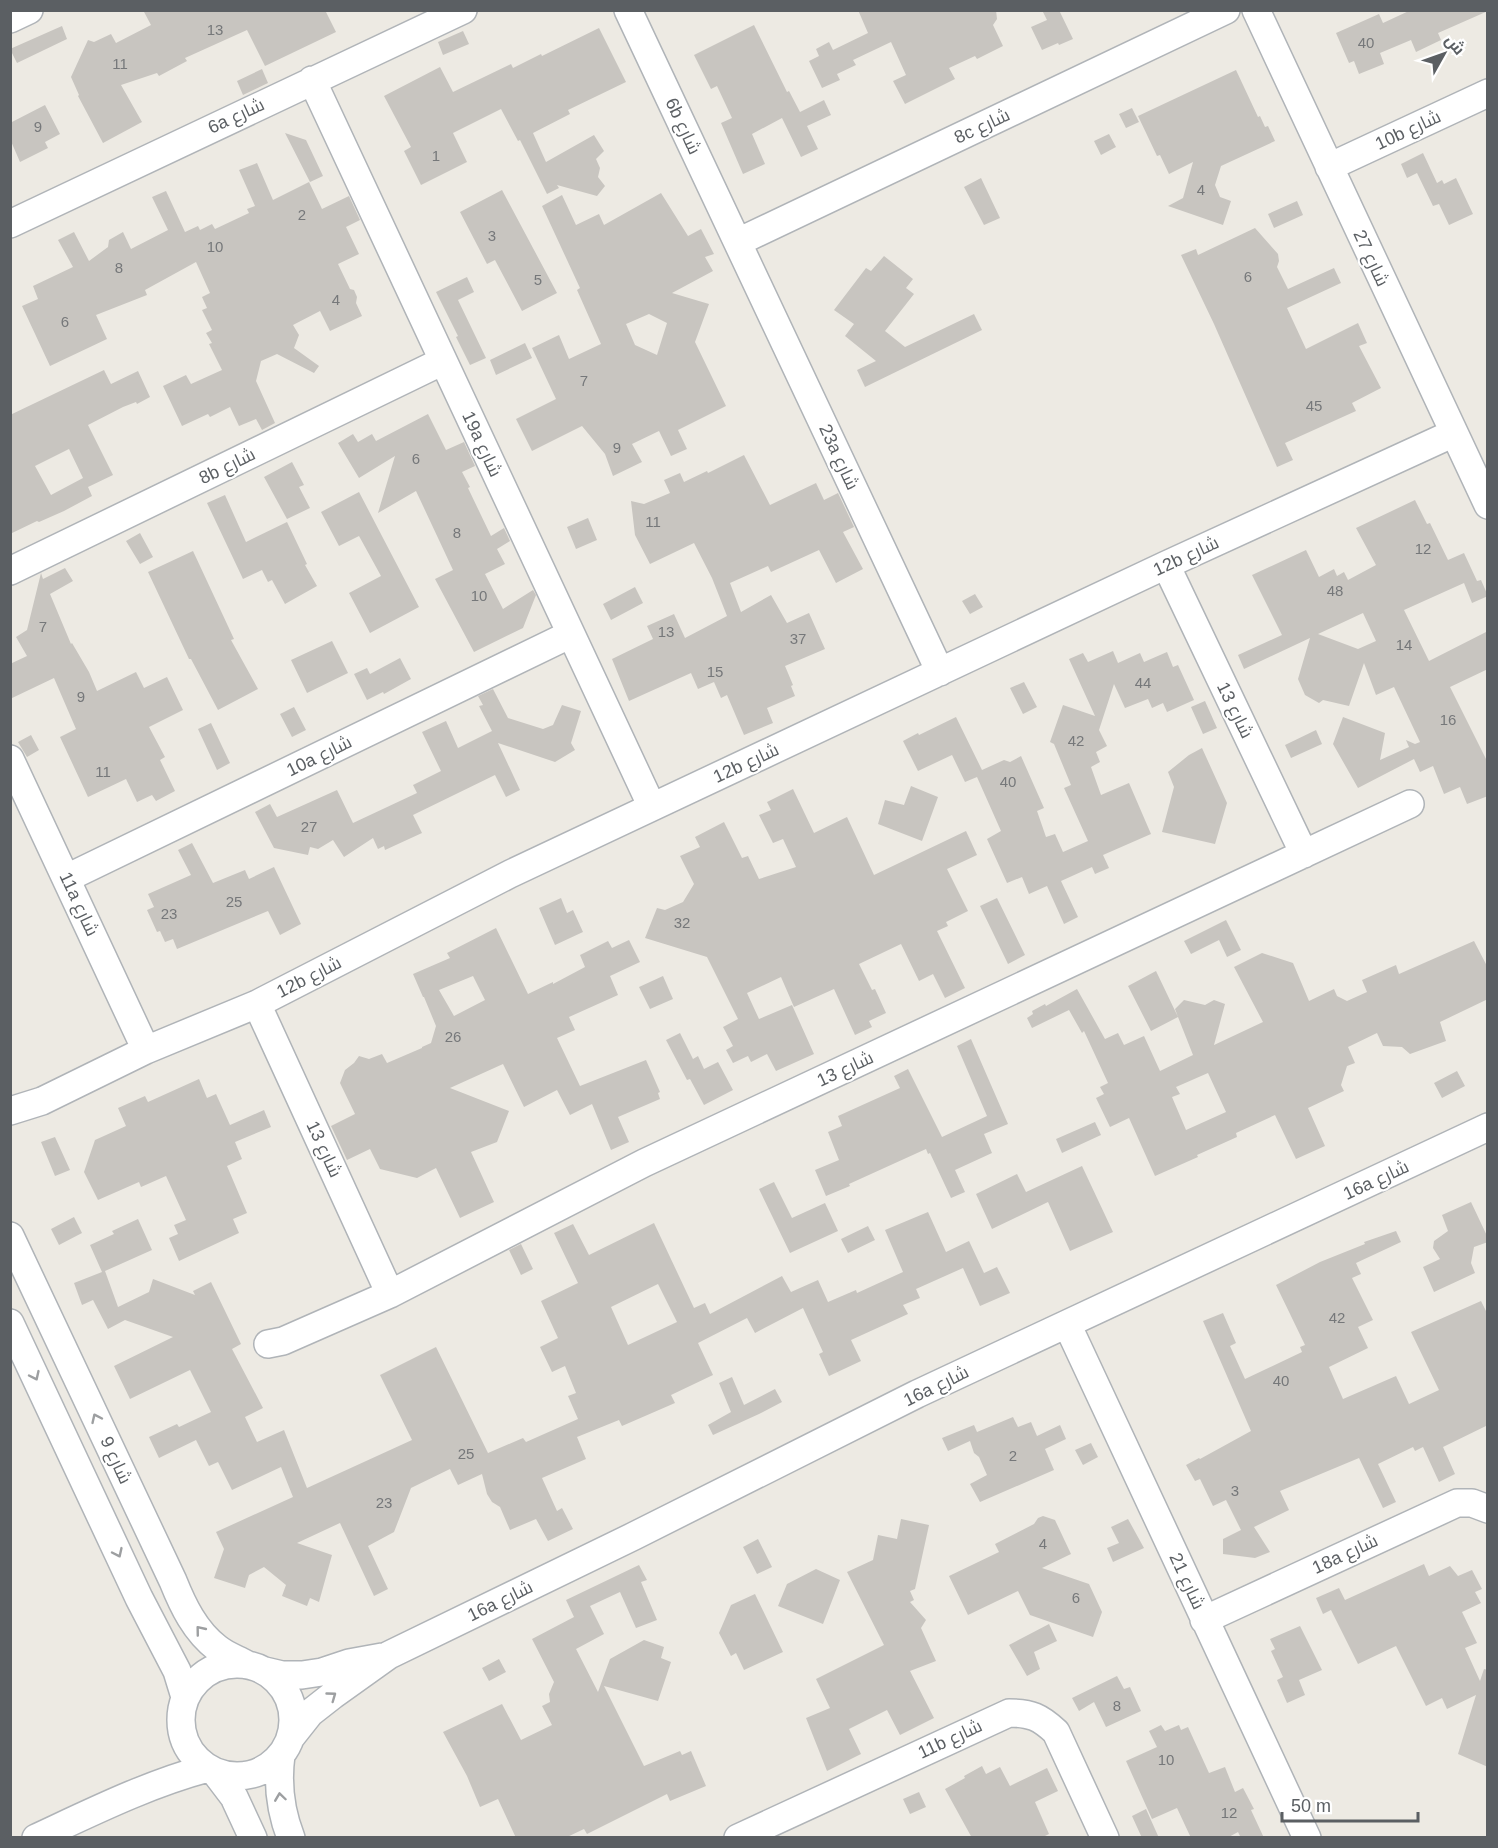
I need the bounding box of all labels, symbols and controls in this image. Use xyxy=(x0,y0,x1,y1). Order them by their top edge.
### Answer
house number: 13 xyxy=(207,21,223,38)
north arrow xyxy=(1414,24,1474,84)
text: ش xyxy=(1441,31,1468,59)
house number: 40 xyxy=(1358,34,1374,51)
house number: 11 xyxy=(112,55,128,72)
street label: 6a شارع xyxy=(205,94,268,140)
street label: 6b شارع xyxy=(659,95,705,158)
street label: 8c شارع xyxy=(951,104,1014,149)
street label: 10b شارع xyxy=(1372,106,1445,156)
house number: 9 xyxy=(34,118,42,135)
house number: 1 xyxy=(432,147,440,164)
house number: 4 xyxy=(1197,181,1205,198)
house number: 2 xyxy=(298,206,306,223)
house number: 3 xyxy=(488,227,496,244)
street label: شارع 27 xyxy=(1347,227,1393,290)
house number: 10 xyxy=(207,238,223,255)
house number: 8 xyxy=(115,259,123,276)
house number: 6 xyxy=(1244,268,1252,285)
house number: 5 xyxy=(534,271,542,288)
house number: 4 xyxy=(332,291,340,308)
house number: 6 xyxy=(61,313,69,330)
house number: 7 xyxy=(580,372,588,389)
house number: 45 xyxy=(1306,397,1322,414)
street label: 19a شارع xyxy=(456,408,506,481)
street label: 23a شارع xyxy=(813,421,863,494)
house number: 9 xyxy=(613,439,621,456)
street label: 8b شارع xyxy=(196,444,259,490)
house number: 6 xyxy=(412,450,420,467)
house number: 11 xyxy=(645,513,661,530)
house number: 8 xyxy=(453,524,461,541)
street label: 12b شارع xyxy=(1150,532,1223,582)
house number: 12 xyxy=(1415,540,1431,557)
house number: 48 xyxy=(1327,582,1343,599)
house number: 10 xyxy=(471,587,487,604)
house number: 7 xyxy=(39,618,47,635)
house number: 13 xyxy=(658,623,674,640)
house number: 37 xyxy=(790,630,806,647)
house number: 14 xyxy=(1396,636,1412,653)
house number: 15 xyxy=(707,663,723,680)
house number: 44 xyxy=(1135,674,1151,691)
street label: شارع 13 xyxy=(1211,679,1257,742)
house number: 9 xyxy=(77,688,85,705)
house number: 16 xyxy=(1440,711,1456,728)
street label: 10a شارع xyxy=(283,732,356,782)
house number: 42 xyxy=(1068,732,1084,749)
street label: 12b شارع xyxy=(710,739,783,789)
house number: 11 xyxy=(95,763,111,780)
house number: 40 xyxy=(1000,773,1016,790)
house number: 27 xyxy=(301,818,317,835)
street label: 11a شارع xyxy=(54,869,103,940)
house number: 25 xyxy=(226,893,242,910)
house number: 23 xyxy=(161,905,177,922)
house number: 32 xyxy=(674,914,690,931)
street label: 12b شارع xyxy=(273,952,346,1004)
house number: 26 xyxy=(445,1028,461,1045)
street label: شارع 13 xyxy=(814,1047,877,1093)
street label: شارع 13 xyxy=(300,1118,346,1181)
street label: 16a شارع xyxy=(1340,1156,1413,1206)
house number: 42 xyxy=(1329,1309,1345,1326)
street label: 16a شارع xyxy=(900,1362,973,1412)
one-way arrow xyxy=(28,1370,40,1381)
house number: 40 xyxy=(1273,1372,1289,1389)
one-way arrow xyxy=(91,1413,103,1424)
street label: شارع 9 xyxy=(95,1433,136,1488)
house number: 25 xyxy=(458,1445,474,1462)
house number: 2 xyxy=(1009,1447,1017,1464)
house number: 3 xyxy=(1231,1482,1239,1499)
house number: 23 xyxy=(376,1494,392,1511)
street label: 18a شارع xyxy=(1309,1530,1382,1580)
house number: 4 xyxy=(1039,1535,1047,1552)
one-way arrow xyxy=(111,1546,123,1557)
street label: شارع 21 xyxy=(1163,1550,1209,1613)
street label: 16a شارع xyxy=(464,1577,537,1627)
house number: 6 xyxy=(1072,1589,1080,1606)
one-way arrow xyxy=(196,1626,207,1637)
one-way arrow xyxy=(326,1692,337,1703)
house number: 8 xyxy=(1113,1697,1121,1714)
street label: 11b شارع xyxy=(915,1715,986,1764)
house number: 10 xyxy=(1158,1751,1174,1768)
scale bar xyxy=(1282,1785,1418,1823)
one-way arrow xyxy=(275,1792,287,1802)
text: 50 m xyxy=(1291,1796,1331,1816)
house number: 12 xyxy=(1221,1804,1237,1821)

